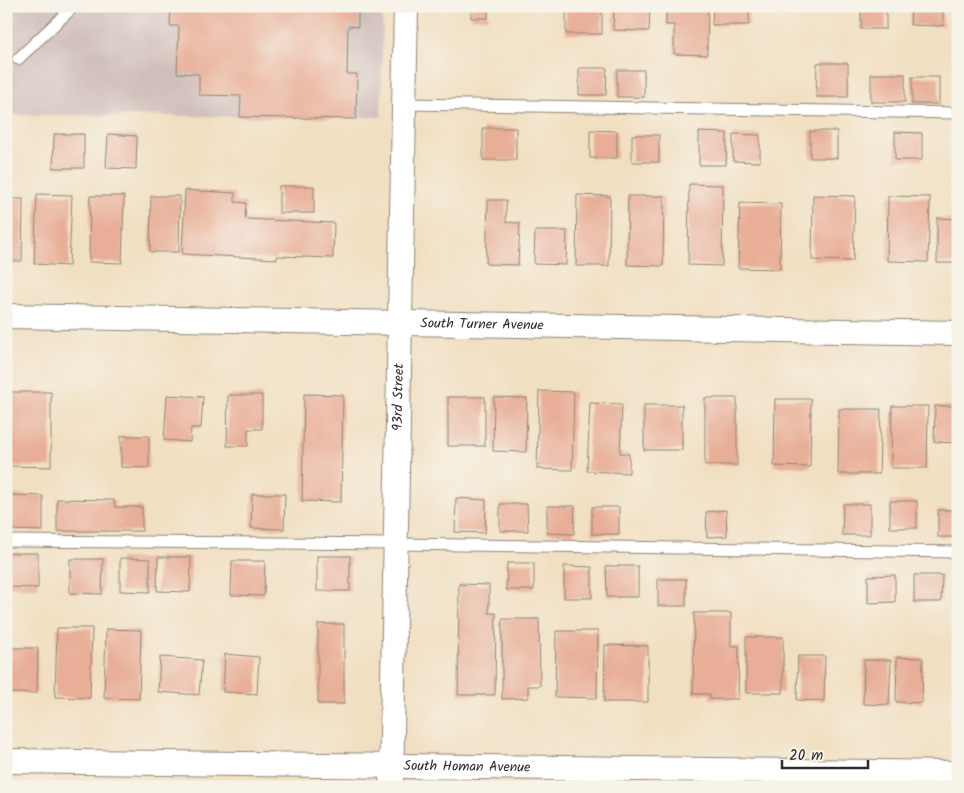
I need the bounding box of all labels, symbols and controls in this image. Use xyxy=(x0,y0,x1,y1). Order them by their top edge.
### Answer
street label: South Turner Avenue xyxy=(420,312,544,337)
street label: 93rd Street xyxy=(387,362,410,431)
scale bar xyxy=(782,738,868,770)
text: 20 m xyxy=(789,744,823,768)
street label: South Homan Avenue xyxy=(403,755,531,779)

